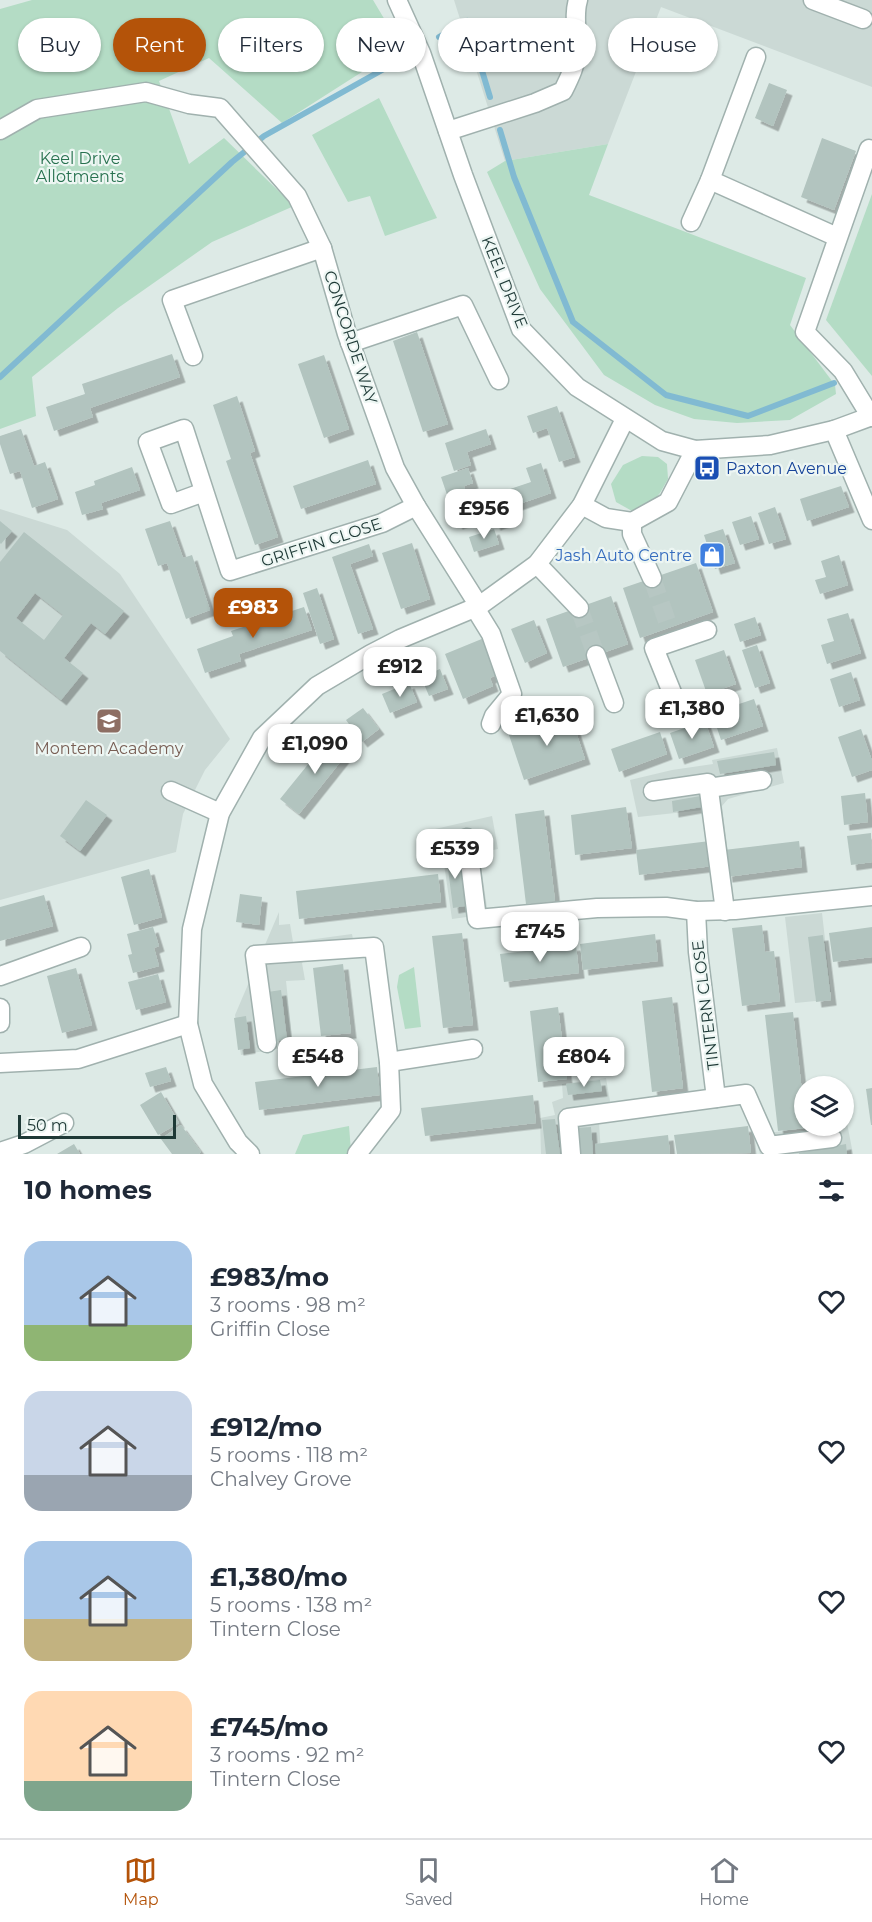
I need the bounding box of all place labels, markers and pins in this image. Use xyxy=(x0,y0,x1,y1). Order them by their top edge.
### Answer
bus stop icon: Paxton Avenue xyxy=(692,453,722,483)
place label: Paxton Avenue xyxy=(726,459,847,478)
pin: £956 xyxy=(448,489,520,540)
shop icon: Jash Auto Centre xyxy=(697,540,727,570)
place label: Jash Auto Centre xyxy=(554,546,692,565)
pin: £983 xyxy=(217,588,289,639)
pin: £912 xyxy=(364,647,436,698)
pin: £1,380 xyxy=(643,689,741,740)
pin: £1,630 xyxy=(498,696,596,747)
school or university icon: Montem Academy xyxy=(94,706,124,736)
pin: £1,090 xyxy=(266,724,364,775)
place label: Montem Academy xyxy=(35,739,184,758)
pin: £539 xyxy=(419,829,491,880)
pin: £745 xyxy=(504,912,576,963)
pin: £548 xyxy=(282,1037,354,1088)
pin: £804 xyxy=(548,1037,620,1088)

